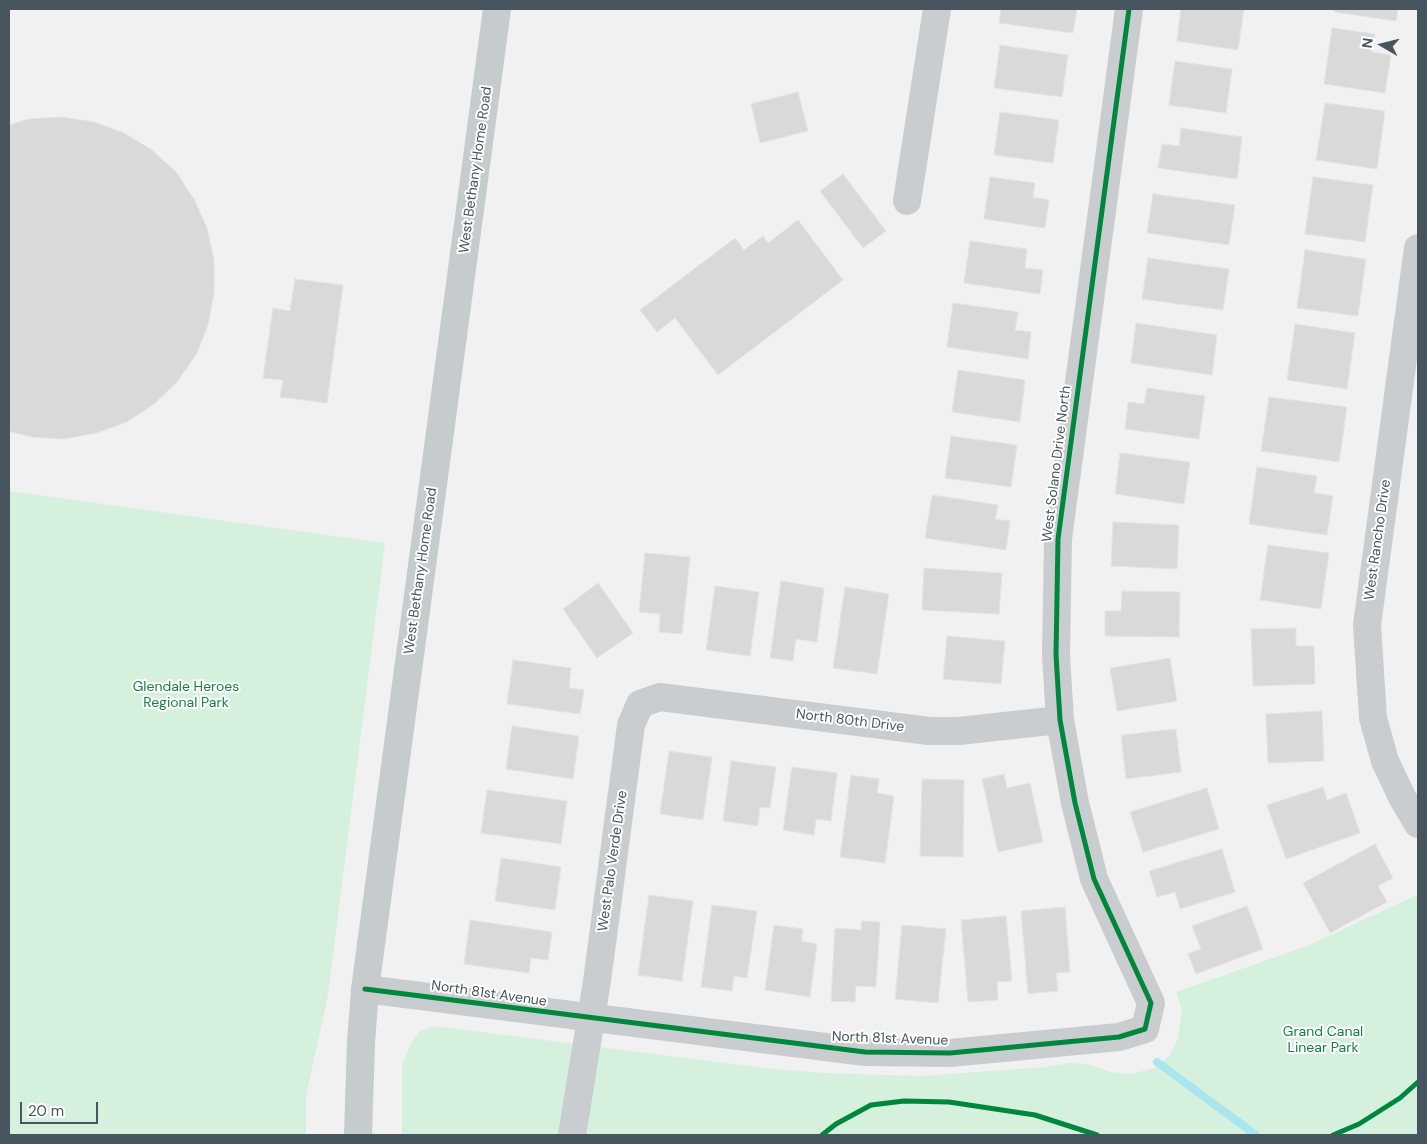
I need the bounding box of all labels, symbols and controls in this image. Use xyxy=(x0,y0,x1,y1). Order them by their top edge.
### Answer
north arrow xyxy=(1357,20,1407,70)
text: N xyxy=(1358,37,1377,49)
street label: West Bethany Home Road xyxy=(456,86,496,254)
street label: West Solano Drive North xyxy=(1039,385,1075,543)
street label: West Rancho Drive xyxy=(1361,479,1395,601)
street label: West Bethany Home Road xyxy=(401,487,441,655)
park label: Glendale Heroes Regional Park xyxy=(133,679,239,712)
street label: North 80th Drive xyxy=(795,706,905,736)
street label: West Palo Verde Drive xyxy=(595,789,631,933)
street label: North 81st Avenue xyxy=(430,978,548,1010)
park label: Grand Canal Linear Park xyxy=(1283,1024,1363,1056)
street label: North 81st Avenue xyxy=(831,1029,949,1049)
scale bar xyxy=(22,1092,100,1124)
text: 20 m xyxy=(28,1101,64,1121)

